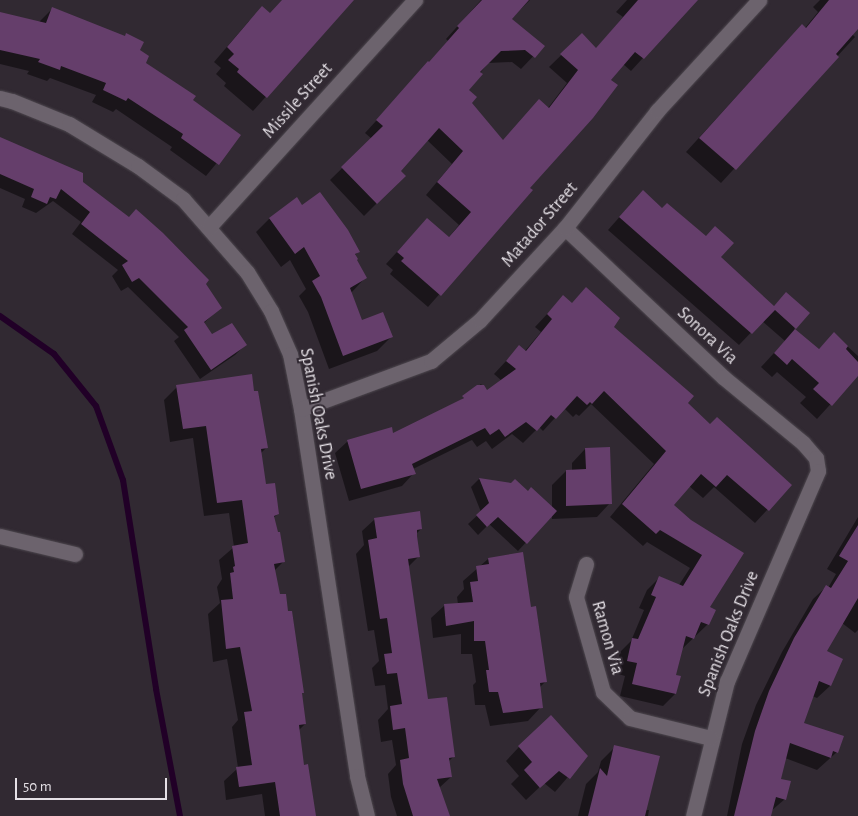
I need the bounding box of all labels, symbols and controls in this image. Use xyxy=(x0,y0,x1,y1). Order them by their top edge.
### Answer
street label: Missile Street xyxy=(258,59,338,143)
street label: Matador Street xyxy=(497,178,583,272)
street label: Sonora Via xyxy=(672,303,742,369)
street label: Spanish Oaks Drive xyxy=(295,346,341,482)
street label: Spanish Oaks Drive xyxy=(694,568,764,700)
street label: Ramon Via xyxy=(586,599,628,677)
scale bar xyxy=(18,768,170,800)
text: 50 m xyxy=(23,779,52,794)

